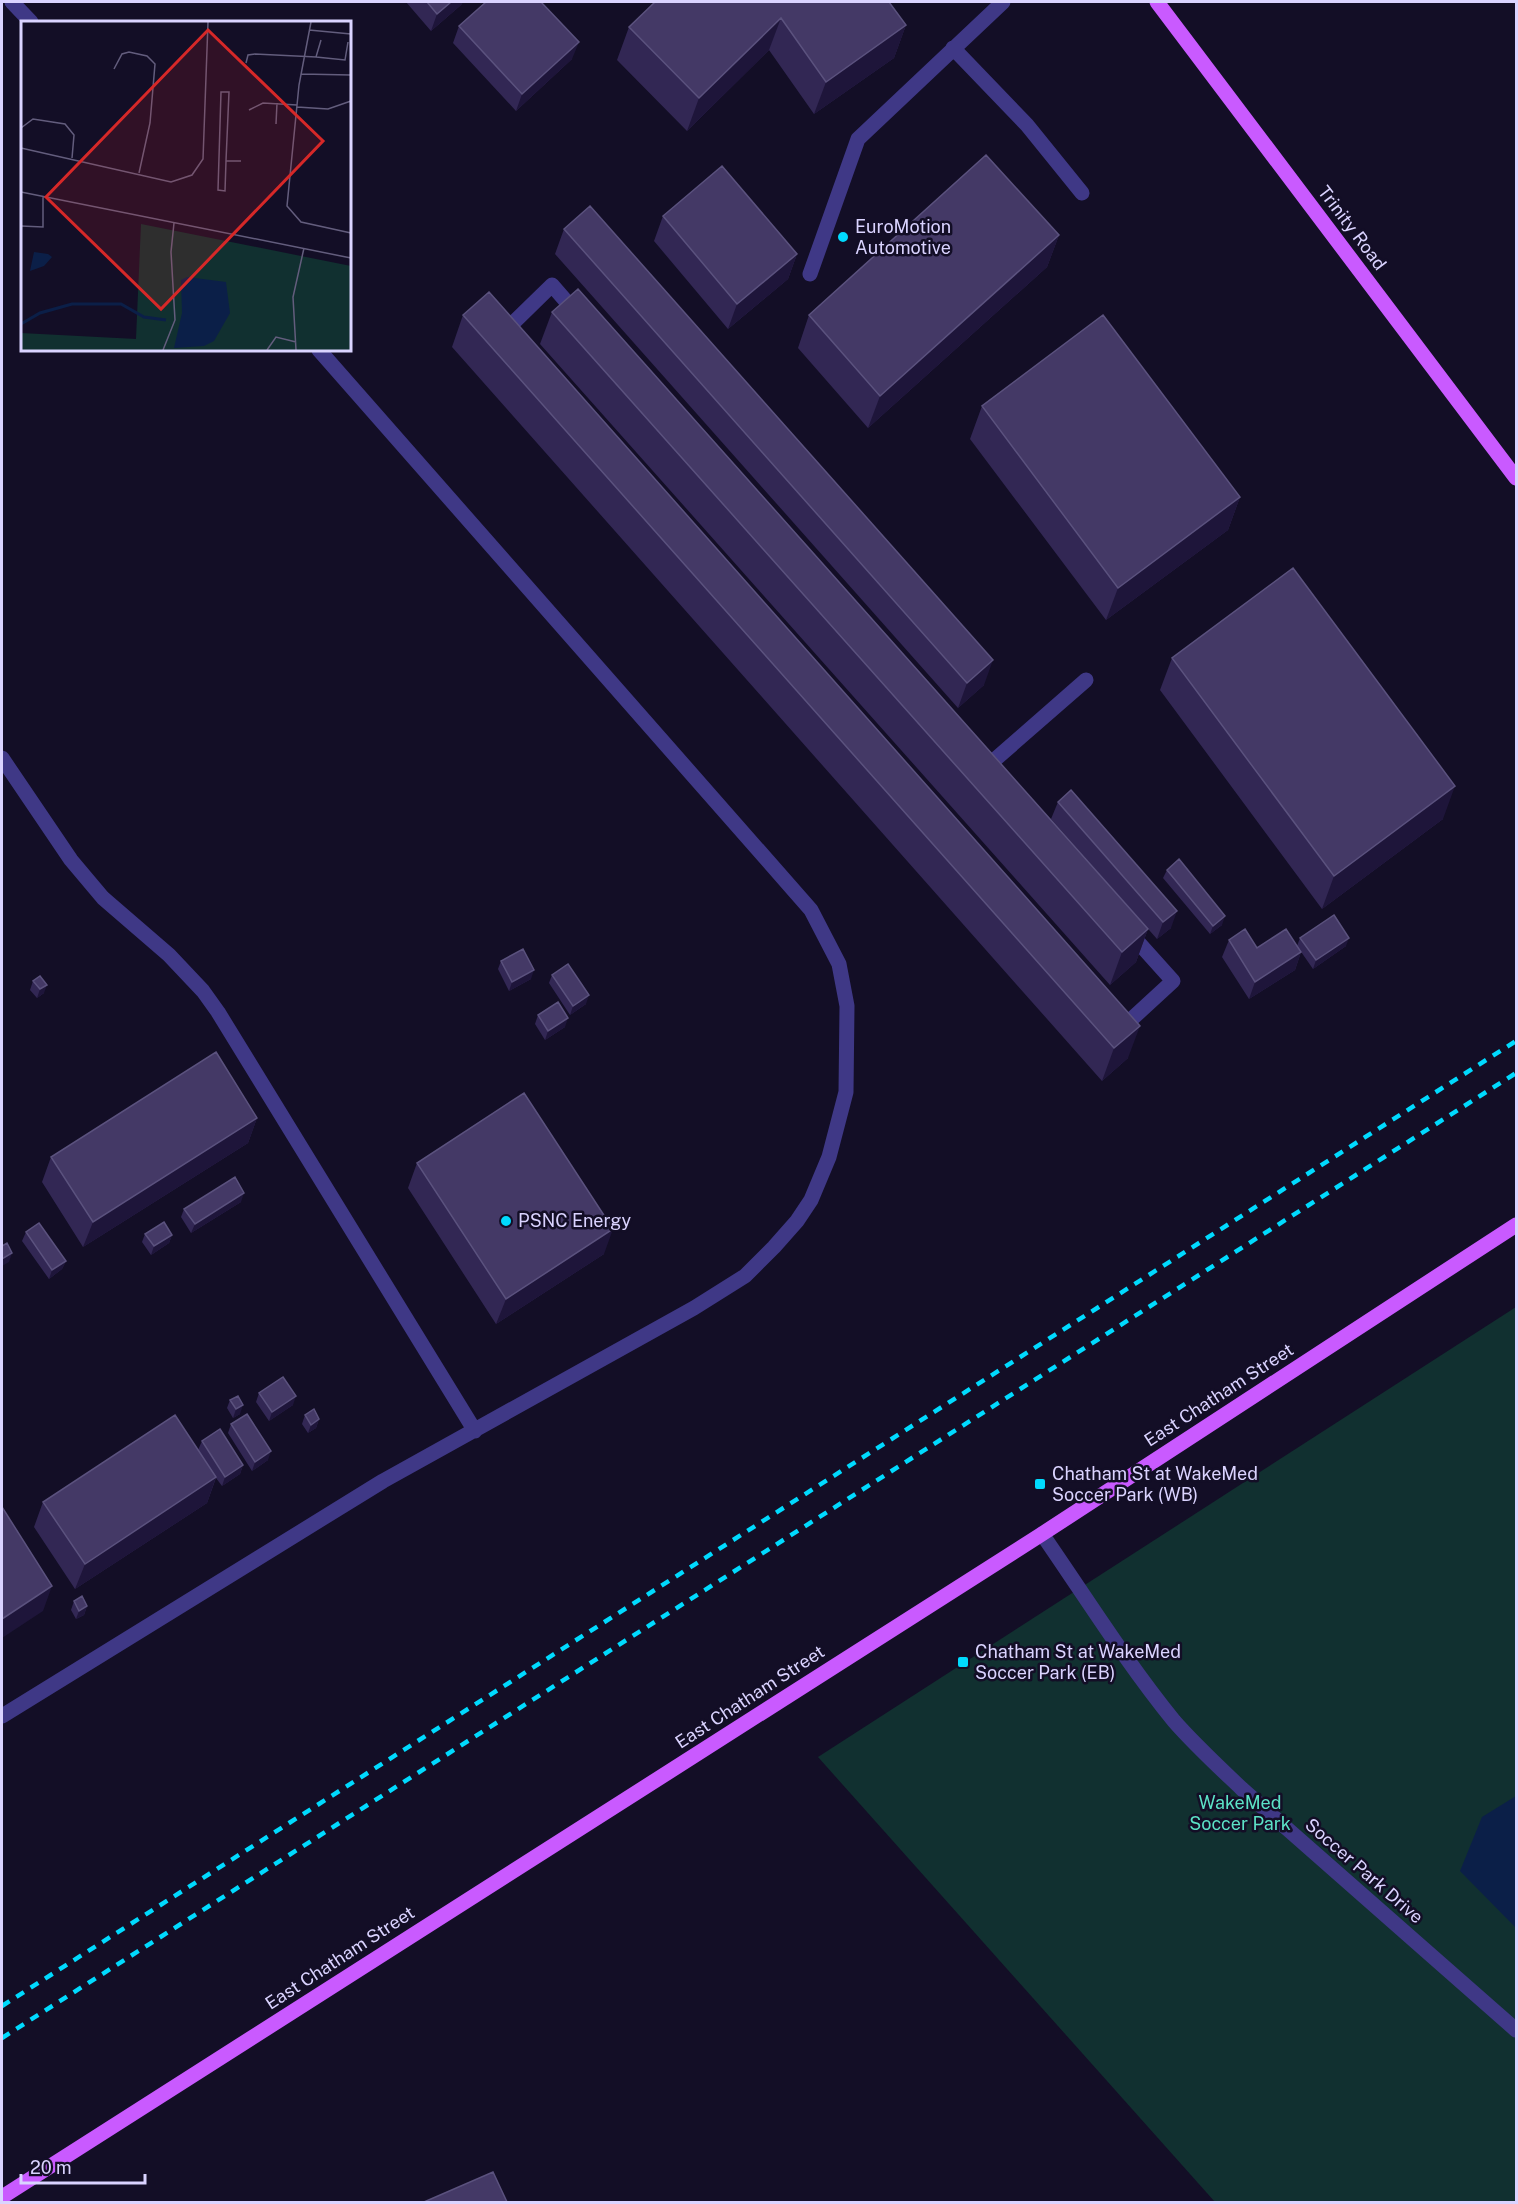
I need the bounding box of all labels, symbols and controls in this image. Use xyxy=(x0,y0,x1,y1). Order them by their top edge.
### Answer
inset map xyxy=(21,21,351,351)
street label: Trinity Road xyxy=(1314,181,1391,274)
place label: EuroMotion Automotive xyxy=(855,216,951,258)
marker: EuroMotion Automotive xyxy=(836,230,850,244)
place label: PSNC Energy xyxy=(518,1210,631,1231)
marker: PSNC Energy xyxy=(499,1214,513,1228)
street label: East Chatham Street xyxy=(1140,1339,1297,1451)
place label: Chatham St at WakeMed Soccer Park (WB) xyxy=(1052,1463,1258,1505)
marker: Chatham St at WakeMed Soccer Park (WB) xyxy=(1033,1477,1047,1491)
street label: East Chatham Street xyxy=(671,1641,828,1753)
place label: Chatham St at WakeMed Soccer Park (EB) xyxy=(975,1641,1181,1683)
marker: Chatham St at WakeMed Soccer Park (EB) xyxy=(956,1655,970,1669)
park label: WakeMed Soccer Park xyxy=(1189,1792,1291,1834)
street label: Soccer Park Drive xyxy=(1301,1814,1427,1927)
street label: East Chatham Street xyxy=(261,1902,418,2014)
scale bar xyxy=(21,2147,146,2185)
text: 20 m xyxy=(30,2157,72,2178)

